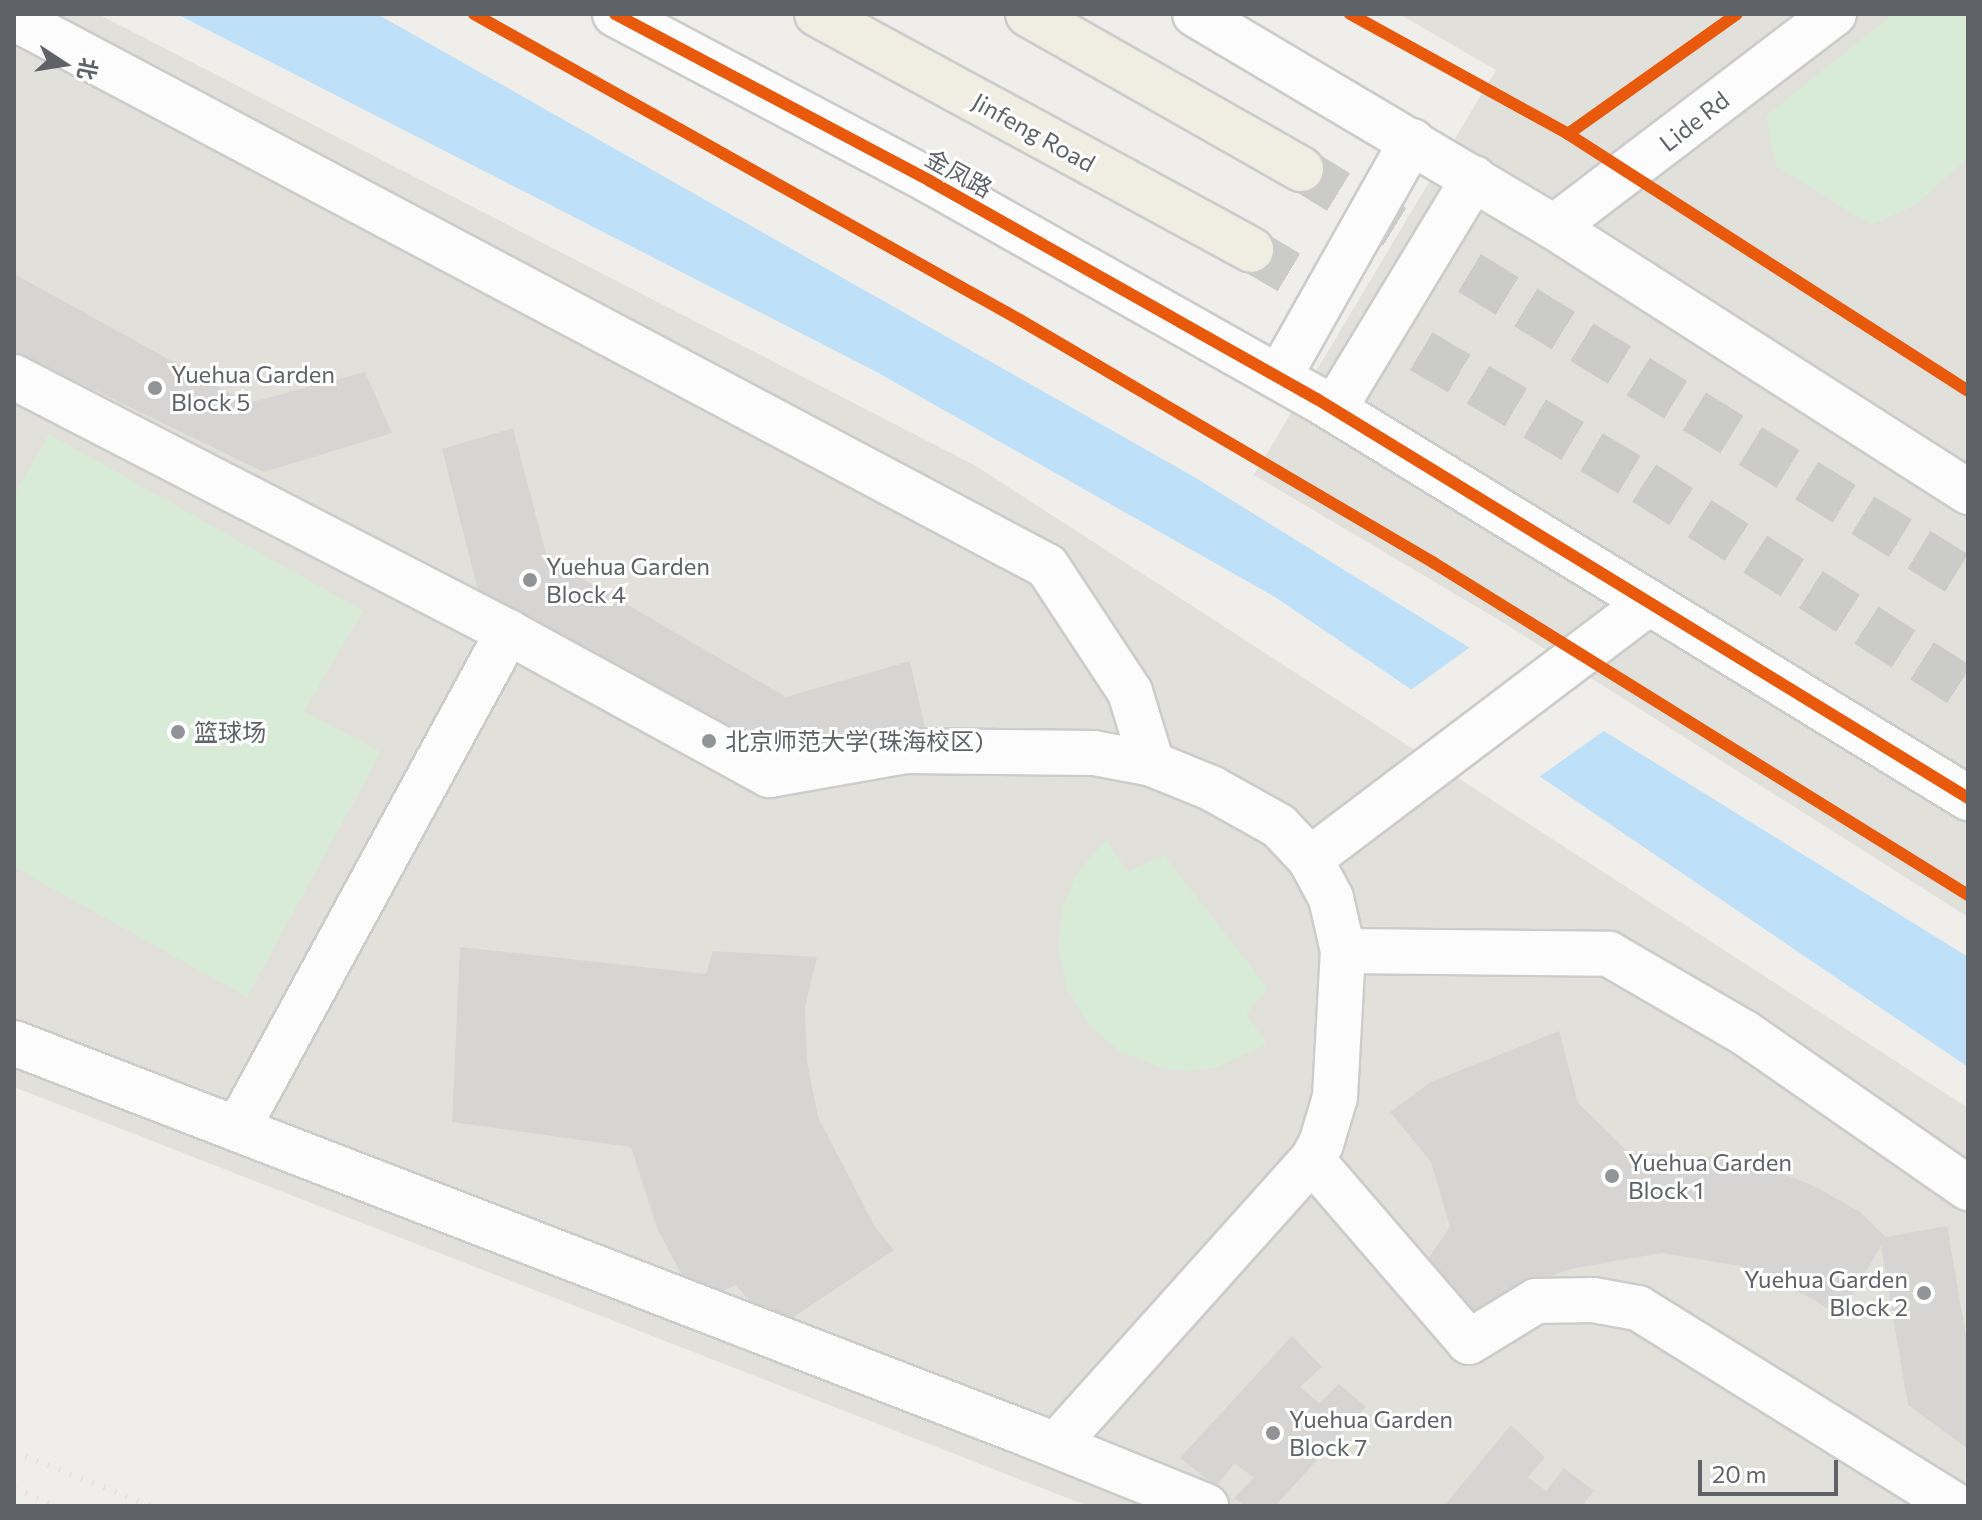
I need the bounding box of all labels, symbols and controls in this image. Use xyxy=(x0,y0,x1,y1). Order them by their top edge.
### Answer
north arrow xyxy=(24,24,104,104)
text: 北 xyxy=(72,56,103,83)
street label: Lide Rd xyxy=(1654,85,1734,157)
street label: Jinfeng Road xyxy=(968,86,1100,178)
street label: 金凤路 xyxy=(921,143,997,203)
place label: Yuehua Garden Block 5 xyxy=(171,360,335,416)
marker: Yuehua Garden Block 5 xyxy=(146,379,164,397)
place label: Yuehua Garden Block 4 xyxy=(546,552,710,608)
marker: Yuehua Garden Block 4 xyxy=(521,571,539,589)
place label: 篮球场 xyxy=(194,718,266,746)
marker: 篮球场 xyxy=(169,723,187,741)
place label: 北京师范大学(珠海校区) xyxy=(725,727,983,755)
marker: 北京师范大学(珠海校区) xyxy=(700,732,718,750)
place label: Yuehua Garden Block 1 xyxy=(1628,1148,1792,1204)
marker: Yuehua Garden Block 1 xyxy=(1603,1167,1621,1185)
place label: Yuehua Garden Block 2 xyxy=(1744,1265,1908,1321)
marker: Yuehua Garden Block 2 xyxy=(1915,1284,1933,1302)
place label: Yuehua Garden Block 7 xyxy=(1289,1405,1453,1461)
marker: Yuehua Garden Block 7 xyxy=(1264,1424,1282,1442)
scale bar xyxy=(1702,1444,1842,1494)
text: 20 m xyxy=(1712,1459,1766,1488)

